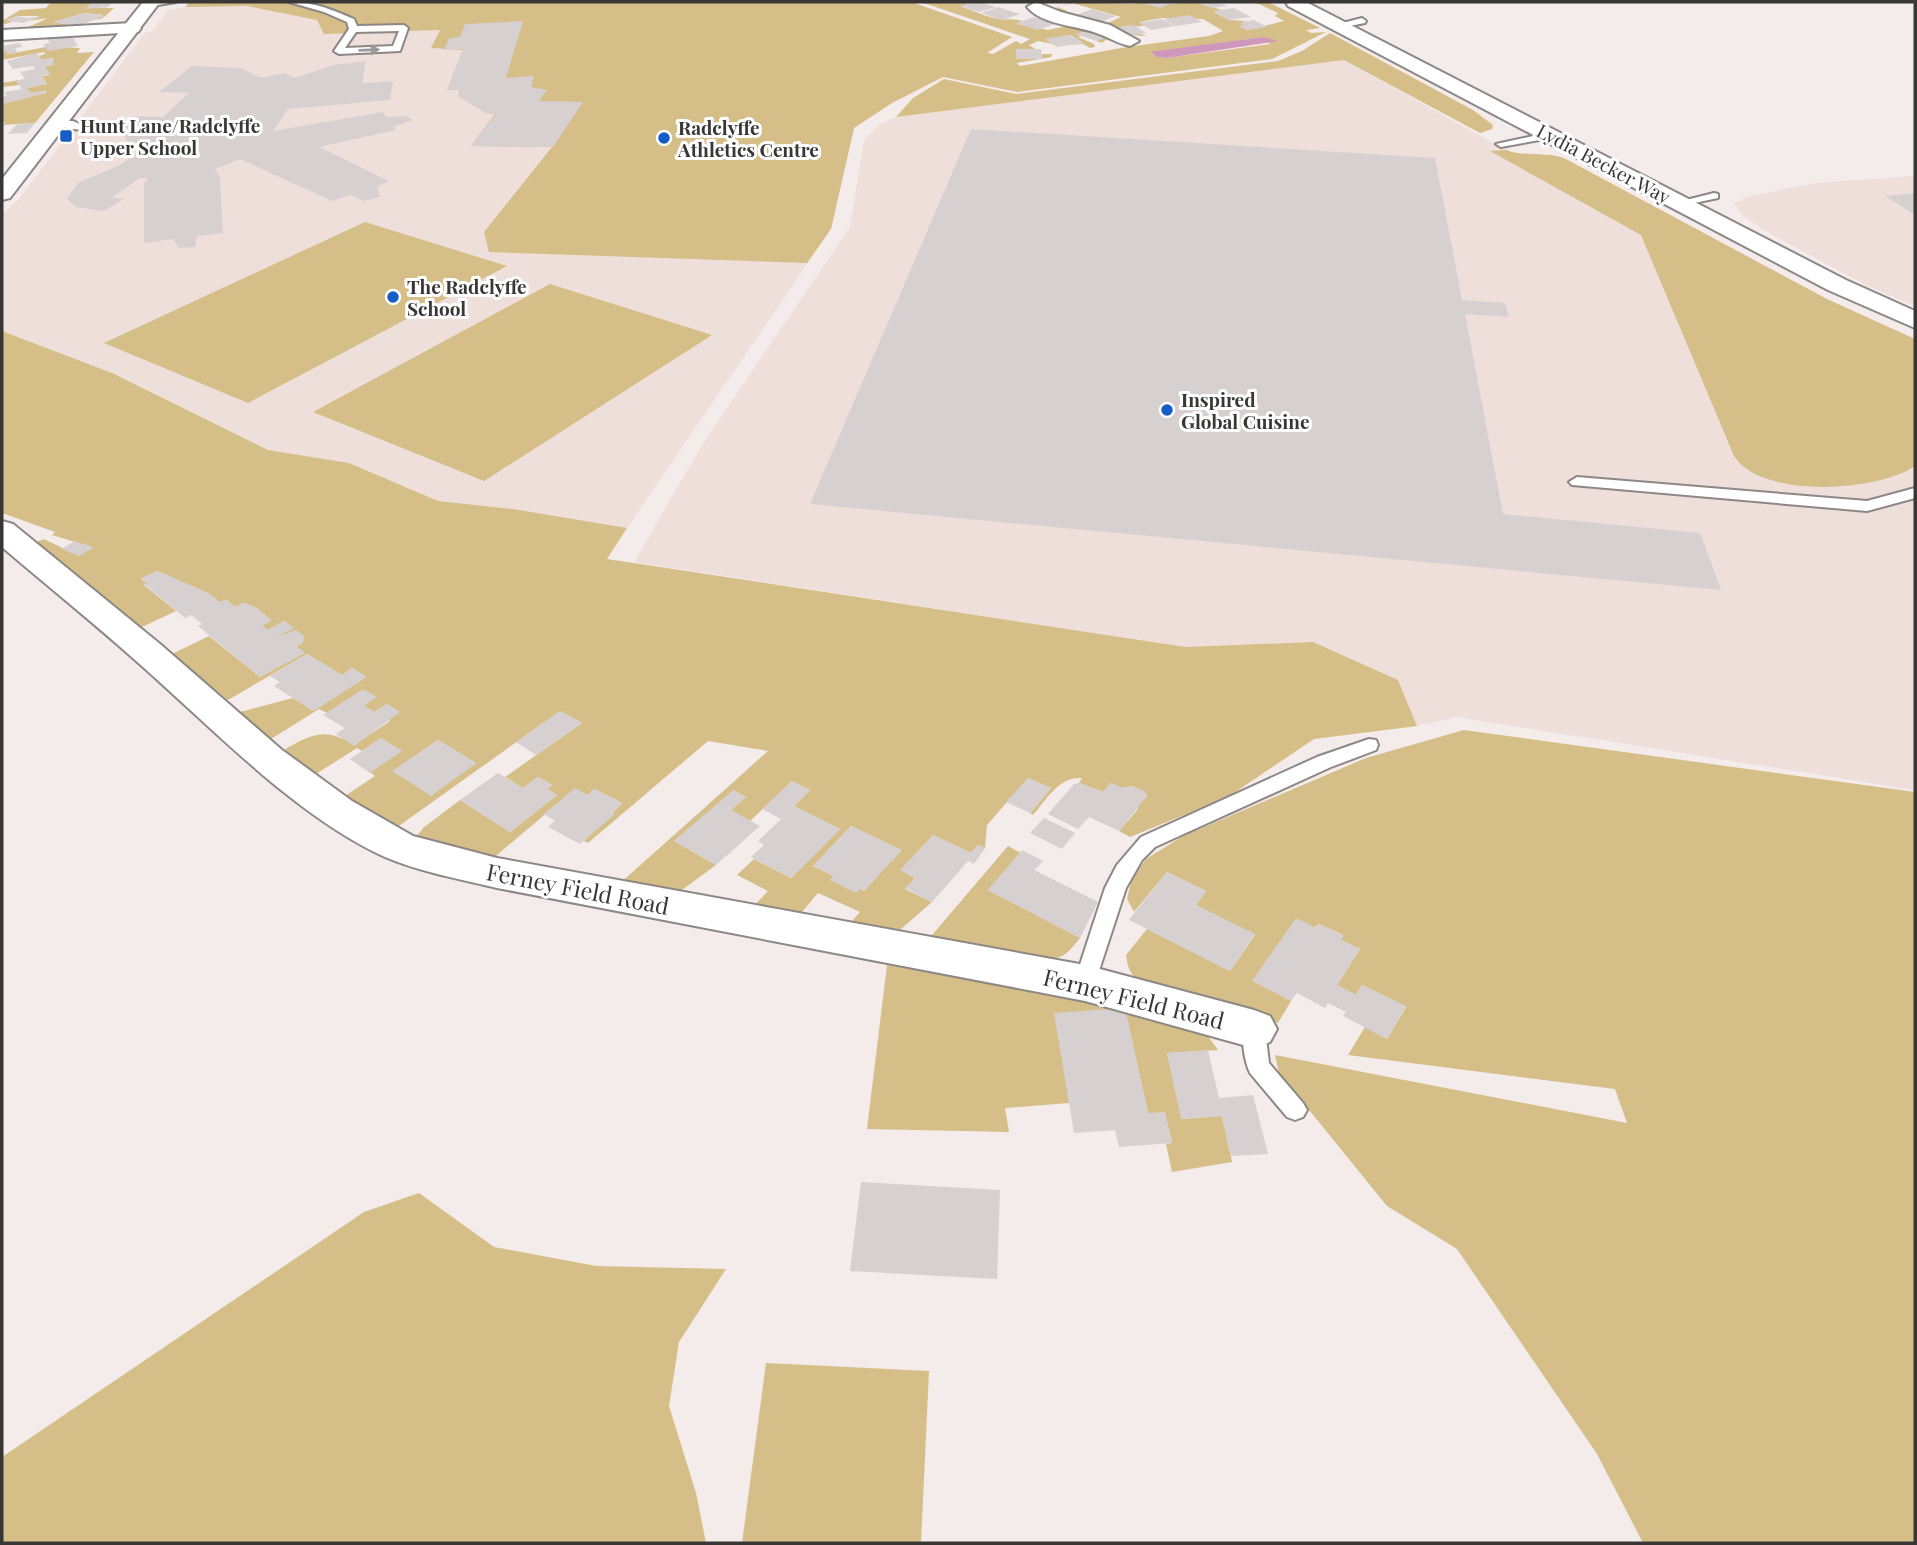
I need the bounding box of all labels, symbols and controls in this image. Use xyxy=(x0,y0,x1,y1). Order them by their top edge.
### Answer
one-way arrow xyxy=(358,44,380,55)
place label: Hunt Lane/Radclyffe Upper School xyxy=(80,112,260,160)
place label: Radclyffe Athletics Centre xyxy=(677,114,819,162)
street label: Lydia Becker Way xyxy=(1533,117,1676,209)
marker: Hunt Lane/Radclyffe Upper School xyxy=(58,128,74,144)
marker: Radclyffe Athletics Centre xyxy=(656,130,672,146)
place label: The Radclyffe School xyxy=(407,273,527,321)
marker: The Radclyffe School xyxy=(385,289,401,305)
place label: Inspired Global Cuisine xyxy=(1181,386,1310,434)
marker: Inspired Global Cuisine xyxy=(1159,402,1175,418)
street label: Ferney Field Road xyxy=(484,855,672,921)
street label: Ferney Field Road xyxy=(1040,961,1228,1035)

